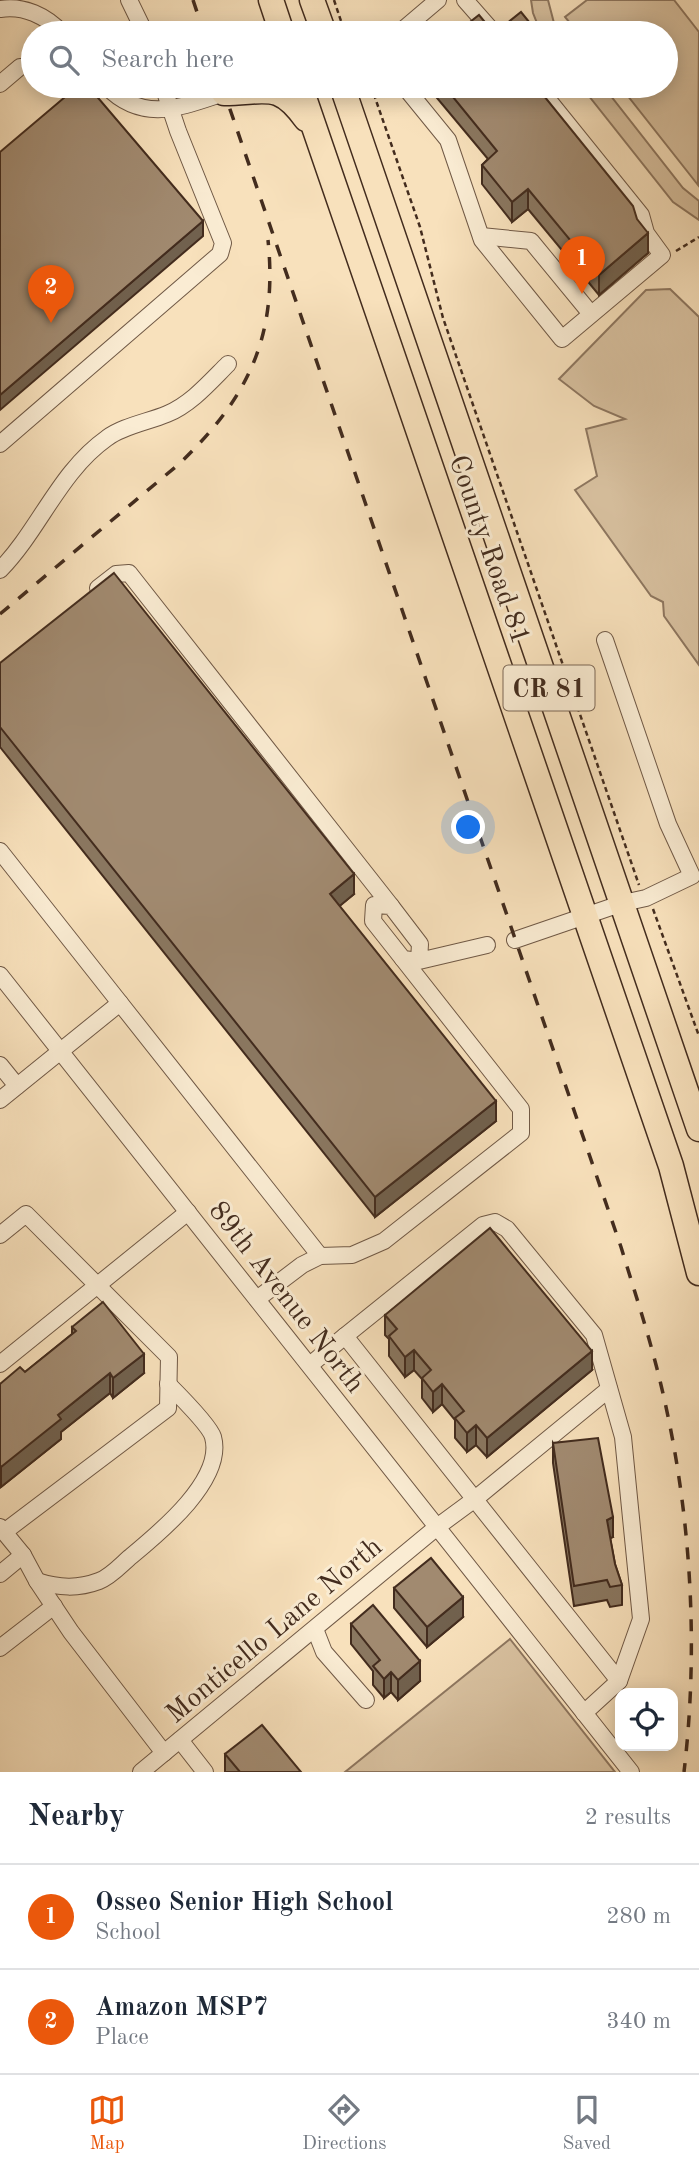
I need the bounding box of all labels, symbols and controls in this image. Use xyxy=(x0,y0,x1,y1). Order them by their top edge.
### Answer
search box xyxy=(21,21,678,98)
icon: search xyxy=(45,41,83,79)
text: Search here xyxy=(101,47,234,73)
pin: 1 xyxy=(559,236,605,294)
pin: 2 xyxy=(28,265,74,323)
street label: County Road 81 xyxy=(443,452,534,648)
road number: CR 81 xyxy=(504,666,594,710)
your location xyxy=(451,810,485,844)
street label: 89th Avenue North xyxy=(203,1197,369,1399)
street label: Monticello Lane North xyxy=(162,1533,388,1729)
map controls xyxy=(615,1688,678,1751)
button: locate xyxy=(615,1688,678,1751)
text: Nearby xyxy=(28,1802,125,1832)
text: 2 results xyxy=(585,1806,671,1829)
text: Osseo Senior High School xyxy=(95,1890,393,1916)
text: 1 xyxy=(44,1905,58,1928)
text: 280 m xyxy=(606,1905,671,1928)
text: School xyxy=(95,1921,161,1944)
text: Amazon MSP7 xyxy=(95,1995,268,2021)
text: 2 xyxy=(44,2010,58,2033)
text: 340 m xyxy=(606,2010,671,2033)
text: Place xyxy=(95,2026,149,2049)
tab: Map xyxy=(88,2091,126,2156)
tab: Directions xyxy=(302,2091,387,2156)
tab: Saved xyxy=(563,2091,611,2156)

